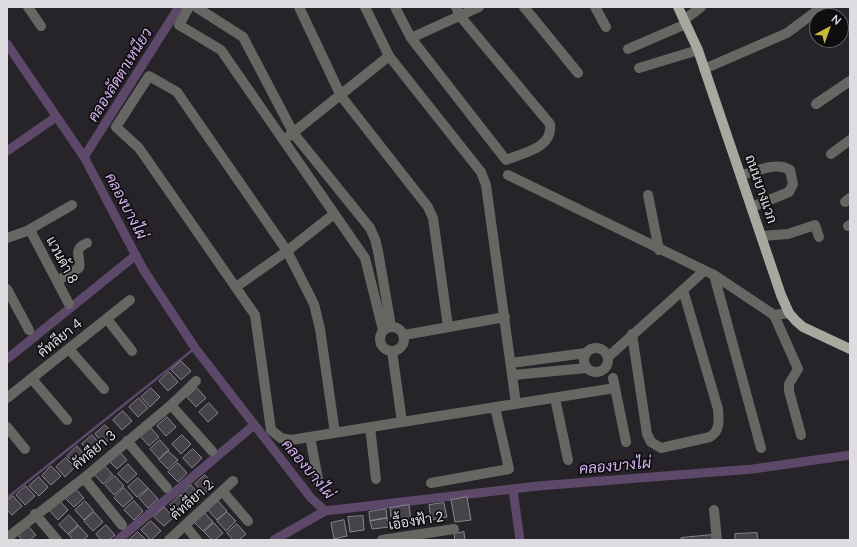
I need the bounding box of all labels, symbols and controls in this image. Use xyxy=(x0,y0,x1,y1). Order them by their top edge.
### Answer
north arrow xyxy=(809,8,849,48)
text: N xyxy=(829,12,844,27)
water label: คลองลัดตาเหนียว xyxy=(84,25,156,125)
street label: ถนนบางแวก xyxy=(741,152,781,226)
water label: คลองบางไผ่ xyxy=(101,170,151,242)
street label: แวนด้า 8 xyxy=(43,234,81,286)
street label: คัทลียา 4 xyxy=(34,315,86,361)
street label: คัทลียา 3 xyxy=(69,427,119,473)
water label: คลองบางไผ่ xyxy=(278,436,338,502)
water label: คลองบางไผ่ xyxy=(578,454,652,478)
street label: คัทลียา 2 xyxy=(167,476,217,524)
street label: เอื้องฟ้า 2 xyxy=(387,508,445,534)

